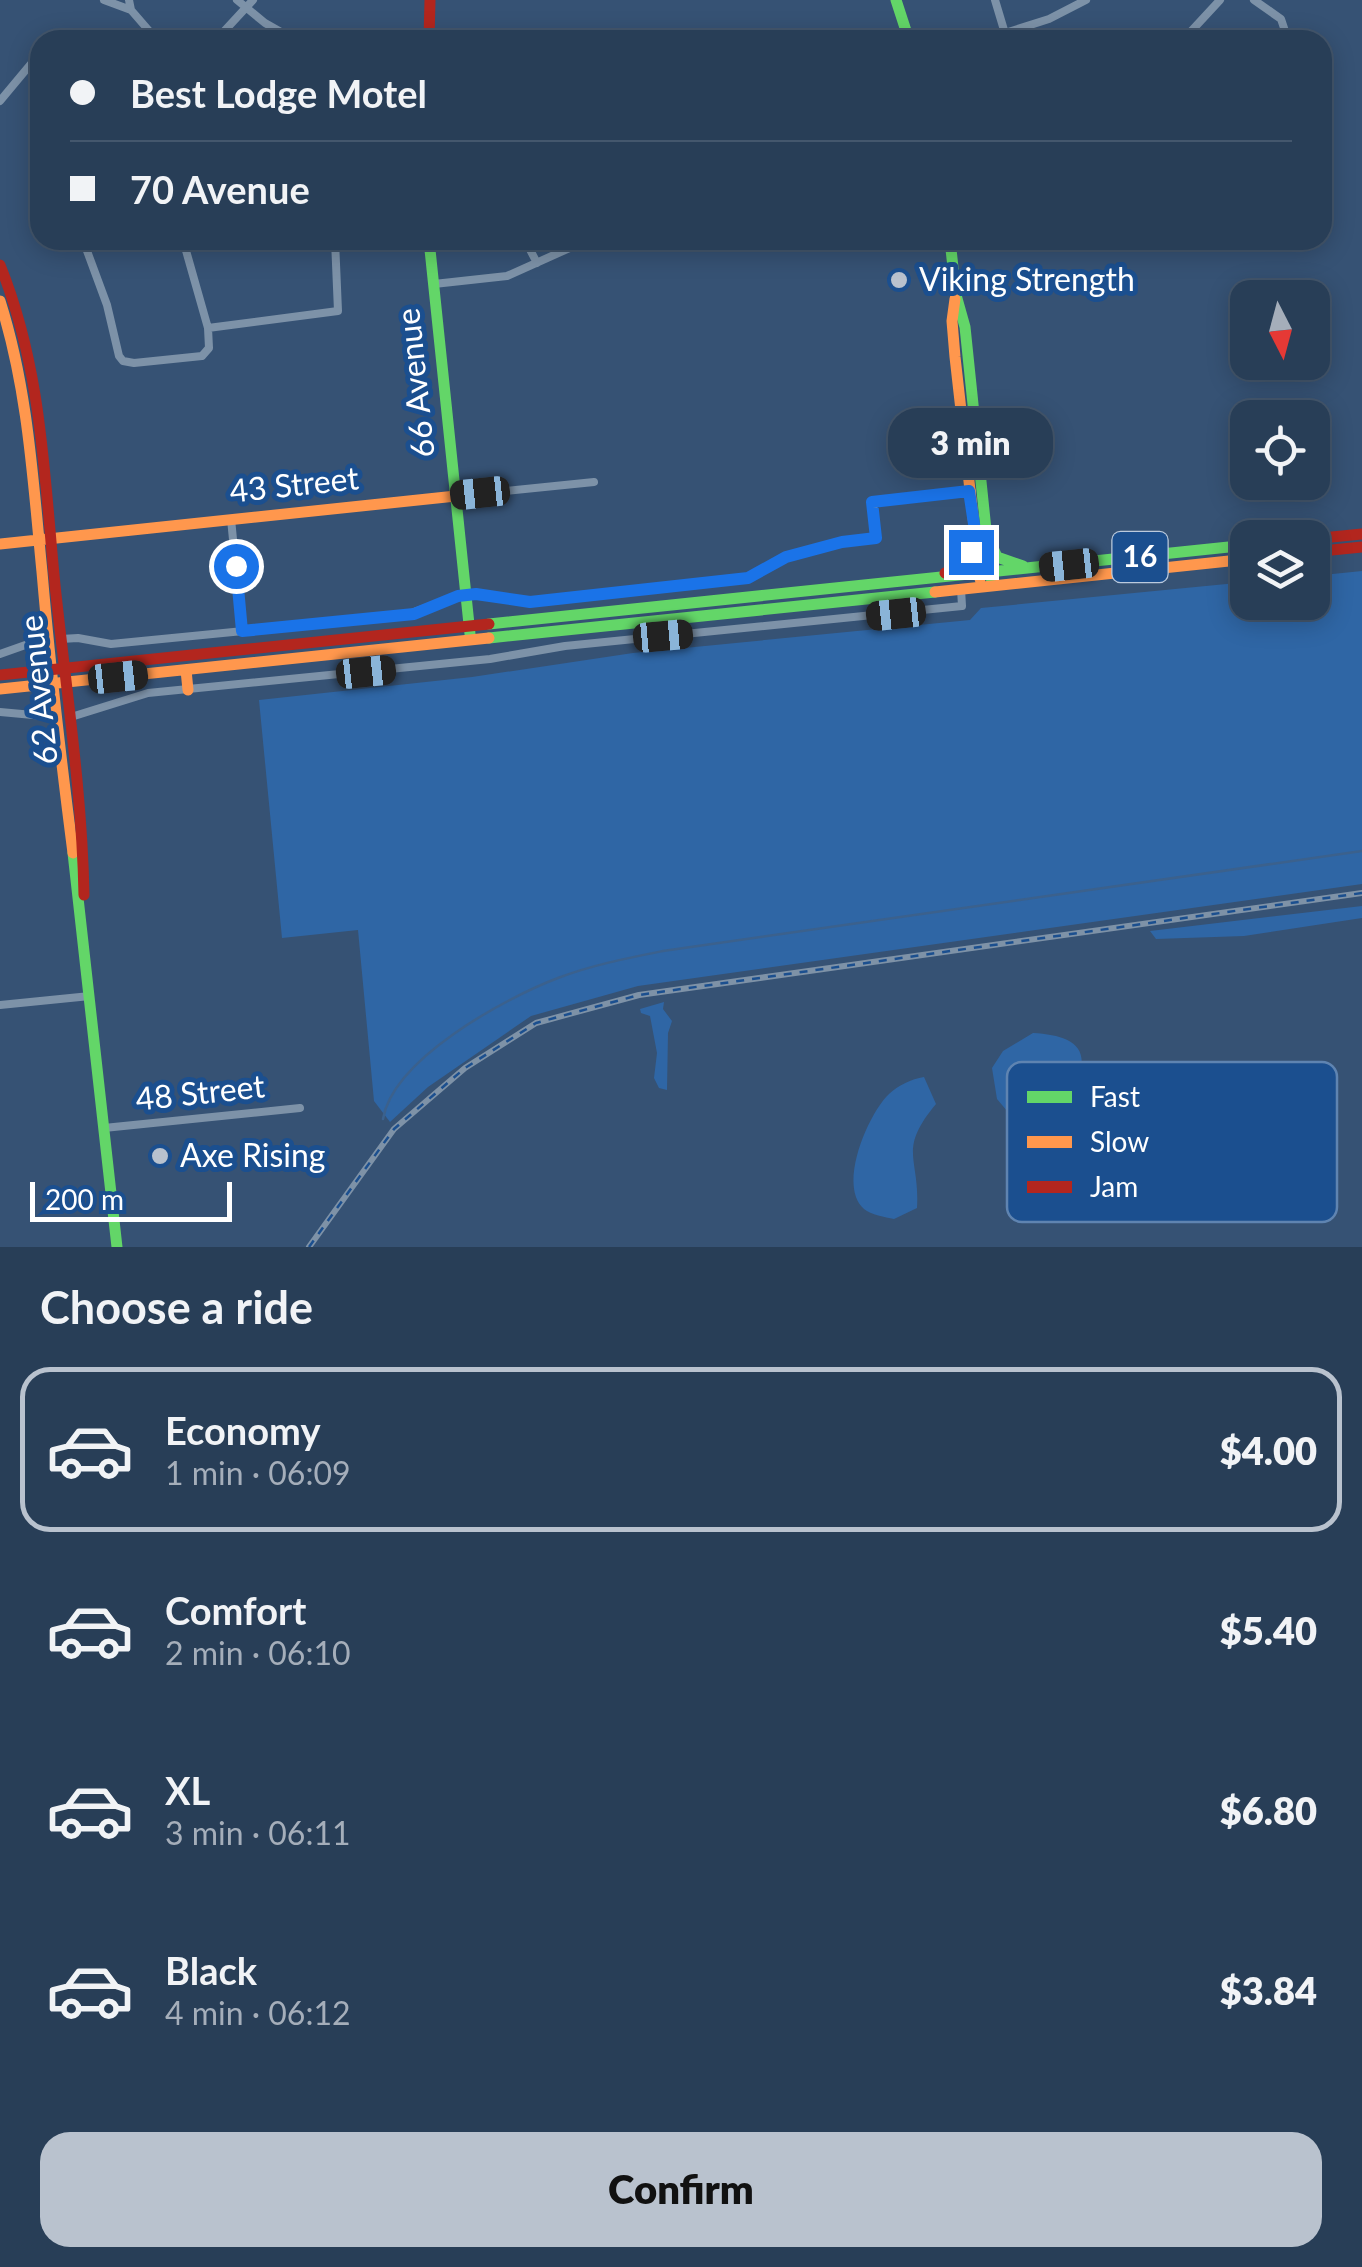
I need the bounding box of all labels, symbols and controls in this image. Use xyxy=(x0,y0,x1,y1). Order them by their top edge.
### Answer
text: Best Lodge Motel xyxy=(130,70,427,116)
text: 70 Avenue xyxy=(130,166,310,212)
place label: Viking Strength xyxy=(919,259,1135,298)
marker: Viking Strength xyxy=(888,269,910,291)
north arrow xyxy=(1230,280,1330,380)
map controls xyxy=(1230,280,1330,620)
street label: 66 Avenue xyxy=(387,306,442,460)
button: locate xyxy=(1230,400,1330,500)
callout: 3 min xyxy=(888,407,1054,477)
text: 3 min xyxy=(931,423,1010,462)
street label: 43 Street xyxy=(227,457,361,510)
car xyxy=(449,475,511,511)
button: layers xyxy=(1230,520,1330,620)
route end xyxy=(949,530,994,575)
road number: 16 xyxy=(1112,532,1168,582)
route start xyxy=(214,544,259,589)
car xyxy=(1038,547,1100,583)
car xyxy=(865,596,927,632)
street label: 62 Avenue xyxy=(10,613,65,767)
car xyxy=(632,618,694,654)
car xyxy=(335,654,397,690)
car xyxy=(87,659,149,695)
legend xyxy=(1007,1062,1337,1222)
street label: 48 Street xyxy=(133,1065,267,1118)
text: Fast xyxy=(1090,1079,1140,1113)
text: Slow xyxy=(1090,1124,1149,1158)
place label: Axe Rising xyxy=(180,1135,326,1174)
marker: Axe Rising xyxy=(149,1145,171,1167)
text: Jam xyxy=(1090,1169,1138,1203)
scale bar xyxy=(30,1177,232,1222)
text: 200 m xyxy=(45,1182,124,1216)
text: Choose a ride xyxy=(40,1280,313,1334)
icon: car xyxy=(45,1405,135,1495)
text: Economy xyxy=(165,1407,320,1453)
text: $4.00 xyxy=(1220,1427,1317,1473)
text: 1 min · 06:09 xyxy=(165,1453,351,1492)
icon: car xyxy=(45,1585,135,1675)
text: Comfort xyxy=(165,1587,306,1633)
text: $5.40 xyxy=(1220,1607,1317,1653)
text: 2 min · 06:10 xyxy=(165,1633,351,1672)
icon: car xyxy=(45,1765,135,1855)
text: XL xyxy=(165,1767,210,1813)
text: $6.80 xyxy=(1220,1787,1317,1833)
text: 3 min · 06:11 xyxy=(165,1813,351,1852)
icon: car xyxy=(45,1945,135,2035)
text: Black xyxy=(165,1947,257,1993)
text: $3.84 xyxy=(1220,1967,1317,2013)
text: 4 min · 06:12 xyxy=(165,1993,351,2032)
button: Confirm xyxy=(40,2132,1322,2247)

